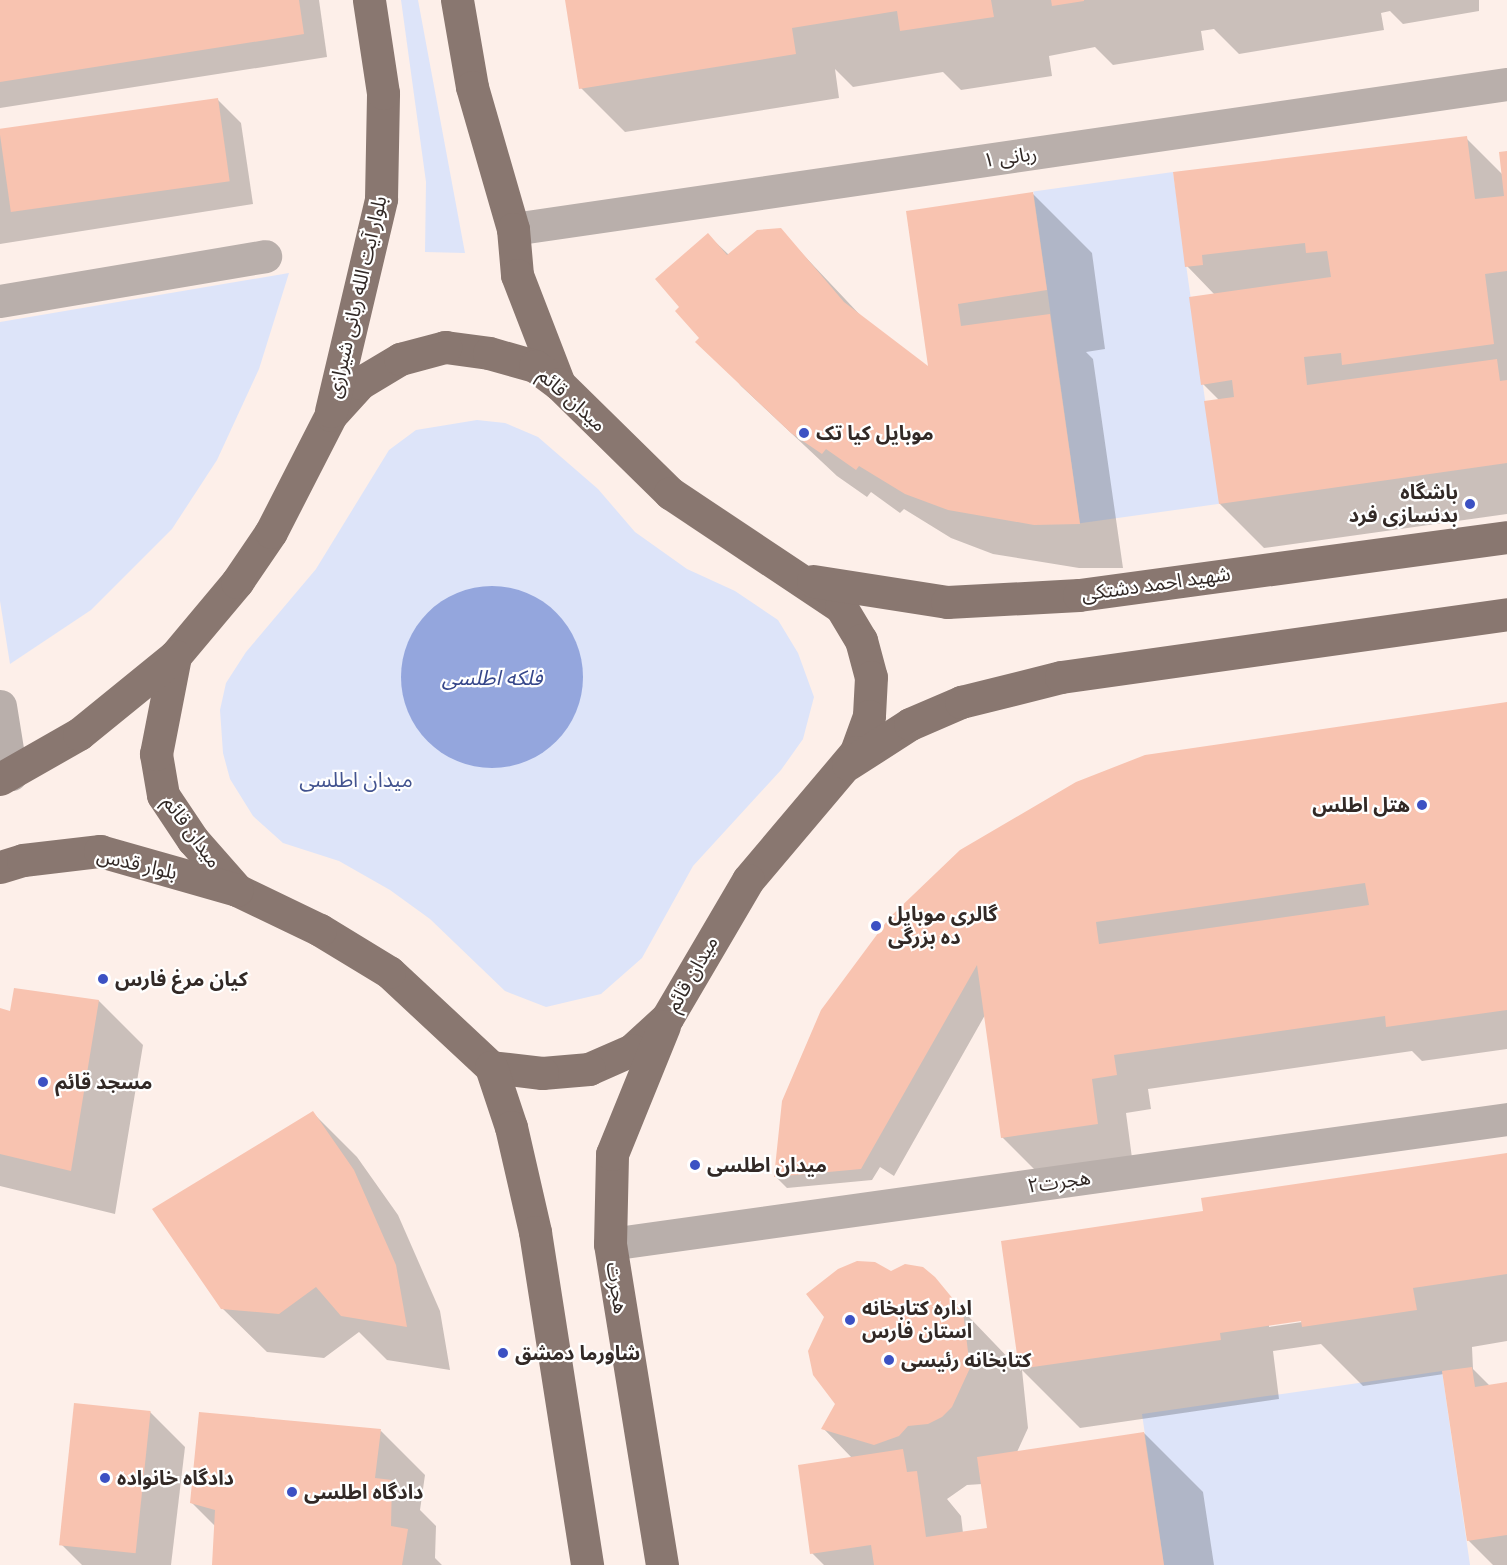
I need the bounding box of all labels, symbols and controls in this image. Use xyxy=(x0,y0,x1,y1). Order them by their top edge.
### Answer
street label: ربانی ۱ xyxy=(981,141,1039,173)
street label: بلوار آیت الله ربانی شیرازی xyxy=(322,194,392,400)
street label: میدان قائم xyxy=(533,363,611,437)
place label: موبایل کیا تک xyxy=(816,421,934,445)
marker: موبایل کیا تک xyxy=(797,426,811,440)
place label: باشگاه بدنسازی فرد xyxy=(1349,480,1458,527)
marker: باشگاه بدنسازی فرد xyxy=(1463,497,1477,511)
street label: شهید احمد دشتکی xyxy=(1080,562,1232,606)
water label: فلکه اطلسی xyxy=(442,665,542,691)
district label: میدان اطلسی xyxy=(299,767,413,793)
street label: میدان قائم xyxy=(158,791,226,873)
place label: هتل اطلس xyxy=(1312,793,1410,817)
marker: هتل اطلس xyxy=(1415,798,1429,812)
street label: بلوار قدس xyxy=(95,843,179,885)
place label: گالری موبایل ده بزرگی xyxy=(888,903,998,950)
marker: گالری موبایل ده بزرگی xyxy=(869,919,883,933)
street label: میدان قائم xyxy=(661,932,723,1016)
place label: کیان مرغ فارس xyxy=(115,967,248,991)
marker: کیان مرغ فارس xyxy=(96,972,110,986)
place label: مسجد قائم xyxy=(55,1070,153,1094)
marker: مسجد قائم xyxy=(36,1075,50,1089)
place label: میدان اطلسی xyxy=(707,1153,827,1177)
marker: میدان اطلسی xyxy=(688,1158,702,1172)
street label: هجرت۲ xyxy=(1026,1166,1092,1198)
street label: هجرت xyxy=(601,1260,633,1316)
place label: اداره کتابخانه استان فارس xyxy=(862,1296,972,1343)
marker: اداره کتابخانه استان فارس xyxy=(843,1313,857,1327)
place label: شاورما دمشق xyxy=(515,1341,640,1365)
marker: شاورما دمشق xyxy=(496,1346,510,1360)
place label: کتابخانه رئیسی xyxy=(901,1348,1031,1372)
marker: کتابخانه رئیسی xyxy=(882,1353,896,1367)
place label: دادگاه خانواده xyxy=(117,1466,234,1490)
marker: دادگاه خانواده xyxy=(98,1471,112,1485)
place label: دادگاه اطلسی xyxy=(304,1480,423,1504)
marker: دادگاه اطلسی xyxy=(285,1485,299,1499)

